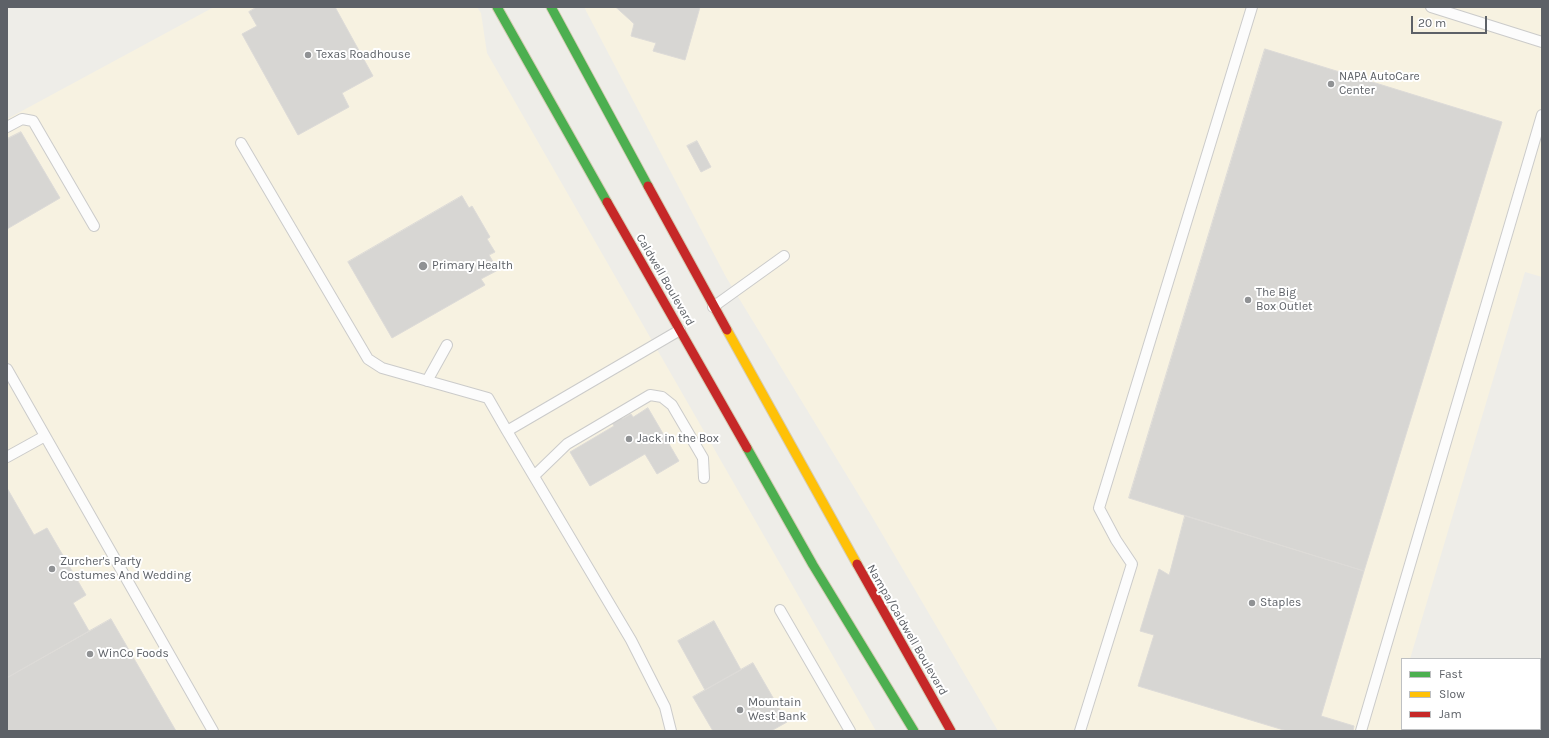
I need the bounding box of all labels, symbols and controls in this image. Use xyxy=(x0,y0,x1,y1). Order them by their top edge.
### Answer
scale bar xyxy=(1413,8,1489,34)
text: 20 m xyxy=(1418,16,1446,30)
place label: Texas Roadhouse xyxy=(316,48,410,62)
marker: Texas Roadhouse xyxy=(303,50,313,60)
place label: NAPA AutoCare Center xyxy=(1339,70,1420,98)
marker: NAPA AutoCare Center xyxy=(1326,79,1336,89)
street label: Caldwell Boulevard xyxy=(633,231,697,329)
place label: Primary Health xyxy=(432,259,513,273)
marker: Primary Health xyxy=(417,260,429,272)
place label: The Big Box Outlet xyxy=(1256,286,1313,314)
marker: The Big Box Outlet xyxy=(1243,295,1253,305)
place label: Jack in the Box xyxy=(637,432,719,446)
marker: Jack in the Box xyxy=(624,434,634,444)
place label: Zurcher's Party Costumes And Wedding xyxy=(60,555,191,583)
street label: Nampa/Caldwell Boulevard xyxy=(864,562,950,698)
marker: Zurcher's Party Costumes And Wedding xyxy=(47,564,57,574)
place label: Staples xyxy=(1260,596,1301,610)
marker: Staples xyxy=(1247,598,1257,608)
place label: WinCo Foods xyxy=(98,647,169,661)
marker: WinCo Foods xyxy=(85,649,95,659)
legend xyxy=(1401,658,1541,730)
text: Fast xyxy=(1439,667,1462,681)
text: Slow xyxy=(1439,687,1465,701)
place label: Mountain West Bank xyxy=(748,696,806,724)
marker: Mountain West Bank xyxy=(735,705,745,715)
text: Jam xyxy=(1439,707,1462,721)

